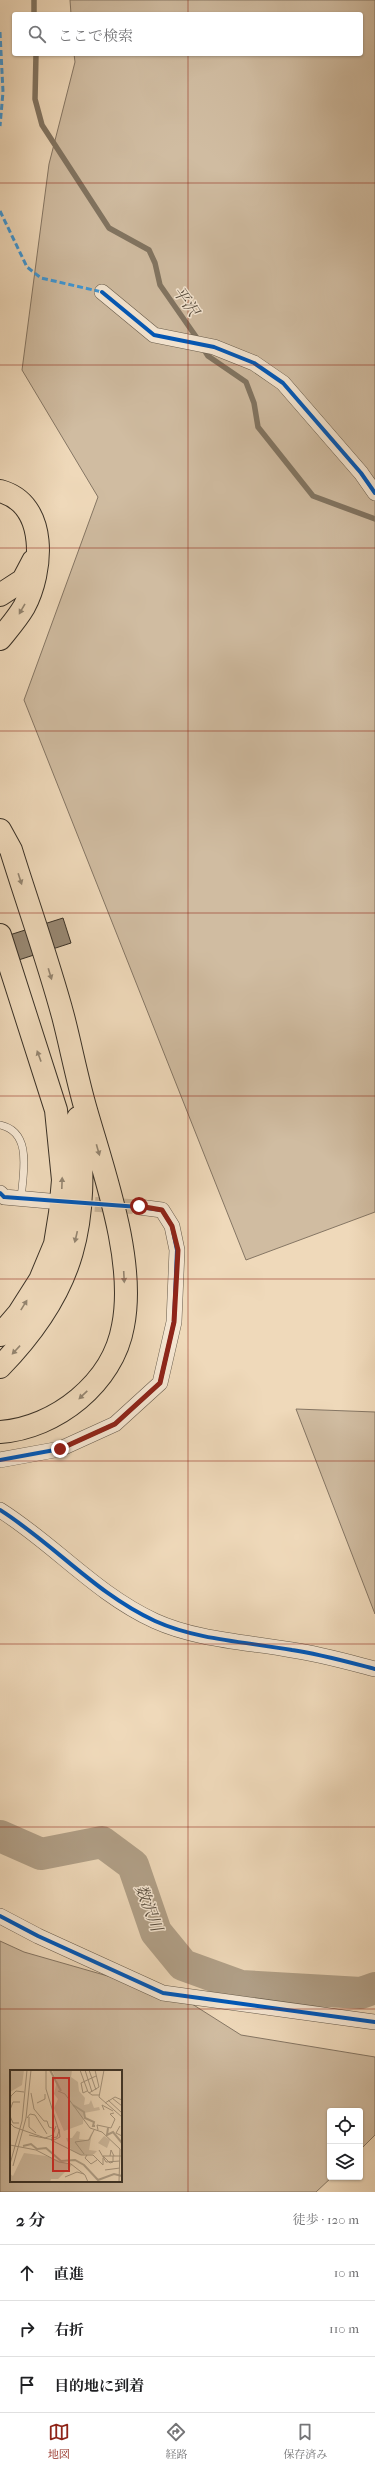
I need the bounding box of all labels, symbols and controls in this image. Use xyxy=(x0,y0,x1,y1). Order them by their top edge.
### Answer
search box xyxy=(12,12,363,56)
icon: search xyxy=(26,23,48,45)
text: ここで検索 xyxy=(58,27,133,45)
water label: 平沢 xyxy=(169,282,204,321)
one-way arrow xyxy=(18,603,25,615)
one-way arrow xyxy=(17,873,23,885)
one-way arrow xyxy=(47,968,53,980)
one-way arrow xyxy=(35,1050,41,1062)
one-way arrow xyxy=(95,1145,101,1157)
one-way arrow xyxy=(59,1177,66,1189)
route start xyxy=(130,1197,148,1215)
one-way arrow xyxy=(73,1231,79,1243)
one-way arrow xyxy=(121,1271,128,1283)
one-way arrow xyxy=(20,1300,28,1310)
one-way arrow xyxy=(11,1345,21,1355)
one-way arrow xyxy=(78,1390,88,1400)
route end xyxy=(51,1440,69,1458)
water label: 数沢川 xyxy=(132,1882,167,1936)
inset map xyxy=(10,2070,122,2182)
map controls xyxy=(327,2108,363,2180)
button: locate xyxy=(327,2108,363,2144)
button: layers xyxy=(327,2144,363,2180)
text: 2 分 xyxy=(16,2210,45,2230)
text: 徒歩 · 120 m xyxy=(293,2212,359,2227)
icon: ahead xyxy=(16,2262,38,2284)
text: 直進 xyxy=(54,2265,84,2283)
text: 10 m xyxy=(334,2265,359,2280)
icon: right xyxy=(16,2318,38,2340)
text: 右折 xyxy=(54,2321,84,2339)
text: 110 m xyxy=(329,2321,359,2336)
icon: arrive xyxy=(16,2374,38,2396)
text: 目的地に到着 xyxy=(54,2377,144,2395)
tab: 地図 xyxy=(48,2421,70,2461)
tab: 経路 xyxy=(165,2421,187,2461)
tab: 保存済み xyxy=(283,2421,327,2461)

